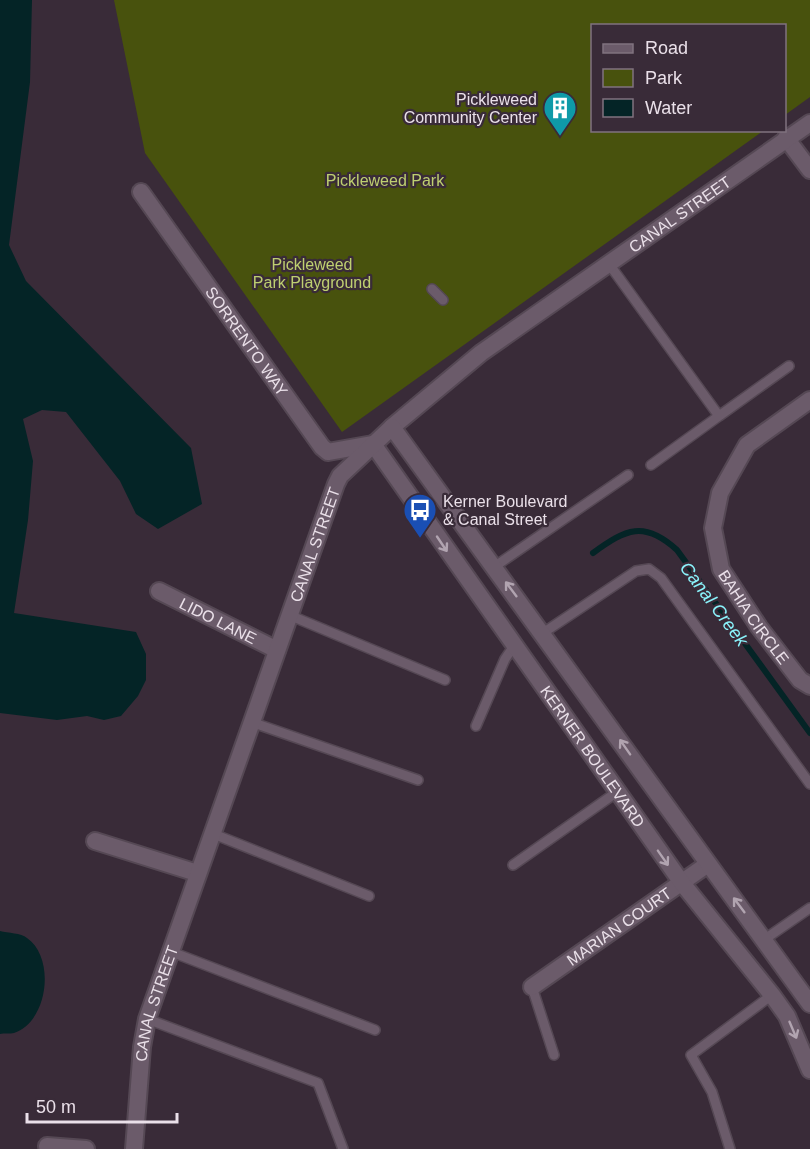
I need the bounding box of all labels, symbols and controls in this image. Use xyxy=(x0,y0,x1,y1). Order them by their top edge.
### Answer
legend xyxy=(591,24,786,132)
text: Road xyxy=(645,38,688,58)
text: Park xyxy=(645,68,683,88)
building icon: Pickleweed Community Center xyxy=(542,90,578,137)
place label: Pickleweed Community Center xyxy=(404,91,538,126)
text: Water xyxy=(645,98,692,118)
park label: Pickleweed Park xyxy=(326,172,445,189)
street label: CANAL STREET xyxy=(626,173,734,256)
park label: Pickleweed Park Playground xyxy=(253,256,371,291)
street label: SORRENTO WAY xyxy=(202,284,291,400)
street label: CANAL STREET xyxy=(287,485,343,604)
bus stop icon: Kerner Boulevard & Canal Street xyxy=(402,492,438,539)
place label: Kerner Boulevard & Canal Street xyxy=(443,493,568,528)
one-way arrow xyxy=(436,535,448,551)
water label: Canal Creek xyxy=(676,558,753,651)
street label: BAHIA CIRCLE xyxy=(715,567,792,667)
one-way arrow xyxy=(504,582,517,598)
street label: LIDO LANE xyxy=(177,595,259,647)
street label: KERNER BOULEVARD xyxy=(537,683,648,831)
one-way arrow xyxy=(619,740,631,756)
one-way arrow xyxy=(657,849,669,865)
street label: MARIAN COURT xyxy=(564,884,675,969)
one-way arrow xyxy=(733,898,746,914)
street label: CANAL STREET xyxy=(133,943,181,1062)
one-way arrow xyxy=(788,1020,799,1038)
scale bar xyxy=(27,1086,177,1124)
text: 50 m xyxy=(36,1097,76,1117)

